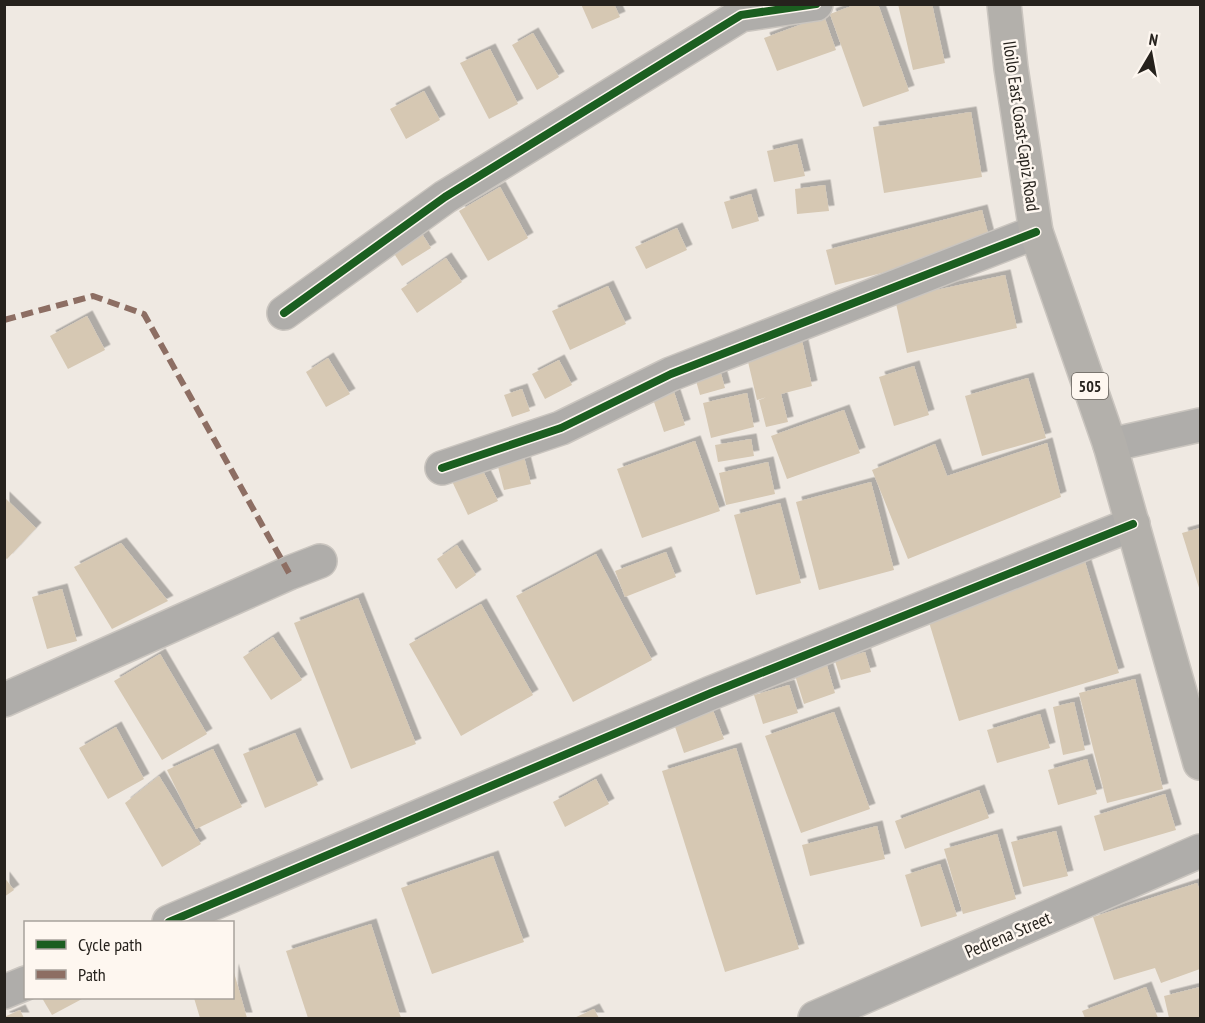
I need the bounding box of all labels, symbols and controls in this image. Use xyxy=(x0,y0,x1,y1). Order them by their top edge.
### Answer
north arrow xyxy=(1121,24,1181,84)
text: N xyxy=(1148,29,1160,50)
street label: Iloilo East Coast-Capiz Road xyxy=(998,39,1045,213)
road number: 505 xyxy=(1072,373,1108,399)
street label: Pedrena Street xyxy=(961,906,1054,963)
legend xyxy=(24,921,234,999)
text: Cycle path xyxy=(78,933,142,956)
text: Path xyxy=(78,963,106,986)

